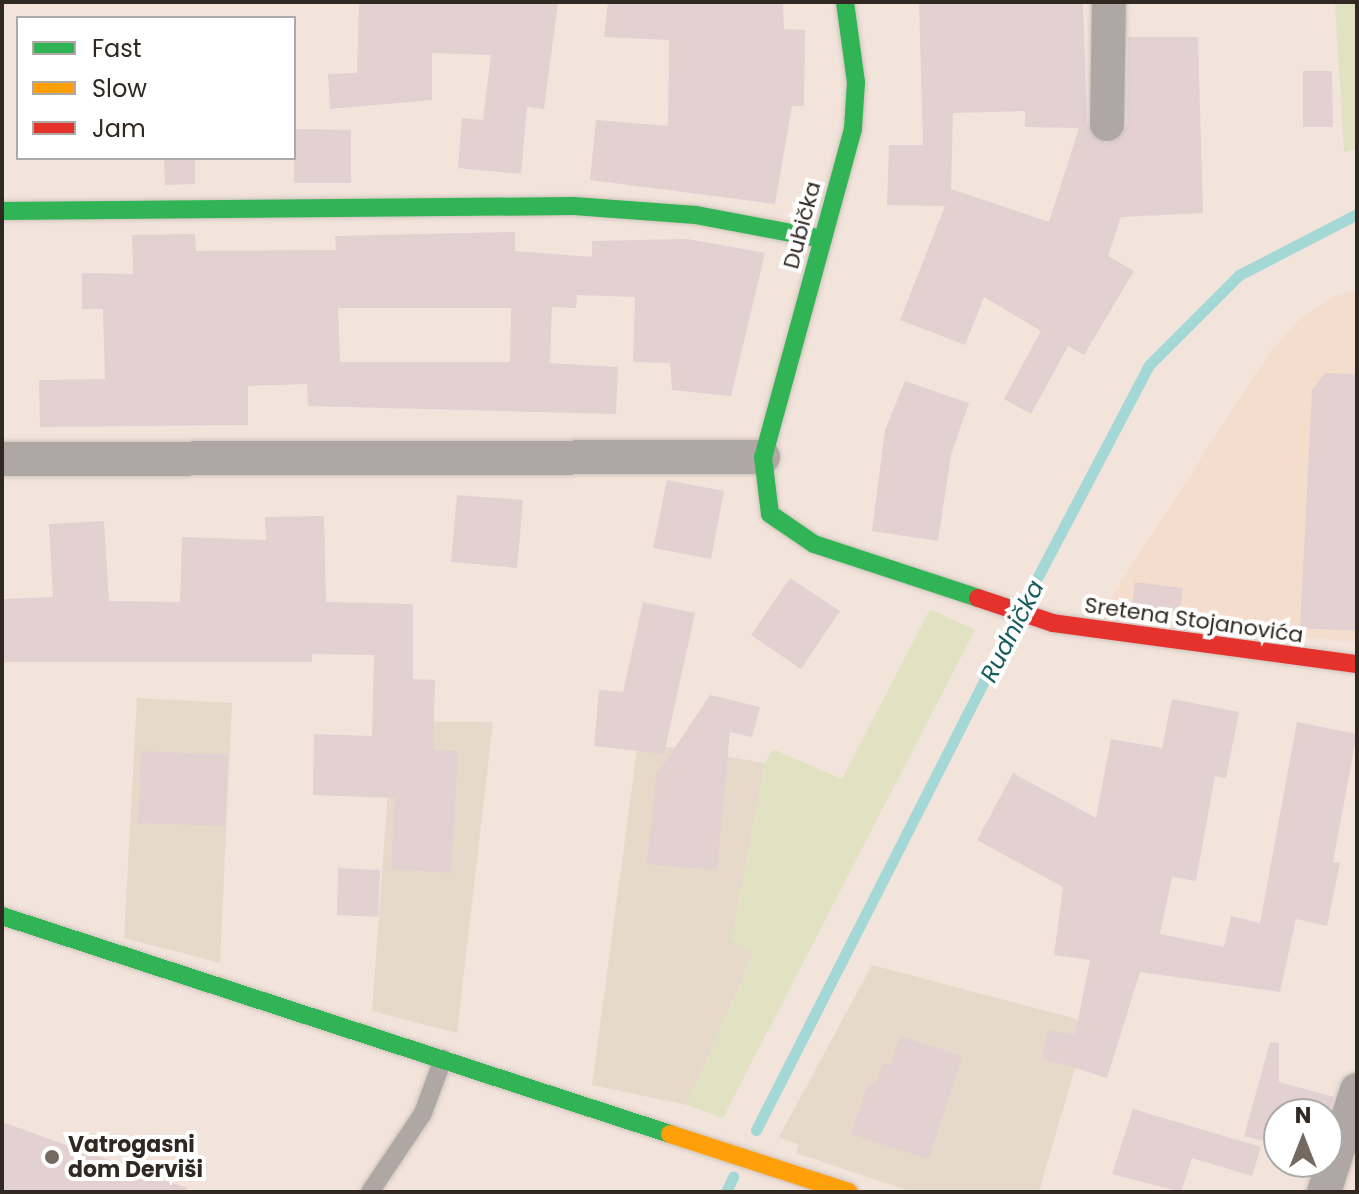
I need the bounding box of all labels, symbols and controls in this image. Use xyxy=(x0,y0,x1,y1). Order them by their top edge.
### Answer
legend xyxy=(16,16,296,160)
text: Fast xyxy=(92,32,142,65)
text: Slow xyxy=(92,72,147,105)
text: Jam xyxy=(92,112,146,145)
street label: Dubička xyxy=(778,178,826,272)
water label: Rudnička xyxy=(974,575,1050,687)
street label: Sretena Stojanovića xyxy=(1083,592,1305,648)
north arrow xyxy=(1263,1098,1343,1178)
text: N xyxy=(1295,1100,1311,1131)
place label: Vatrogasni dom Derviši xyxy=(68,1131,203,1182)
marker: Vatrogasni dom Derviši xyxy=(43,1148,61,1166)

